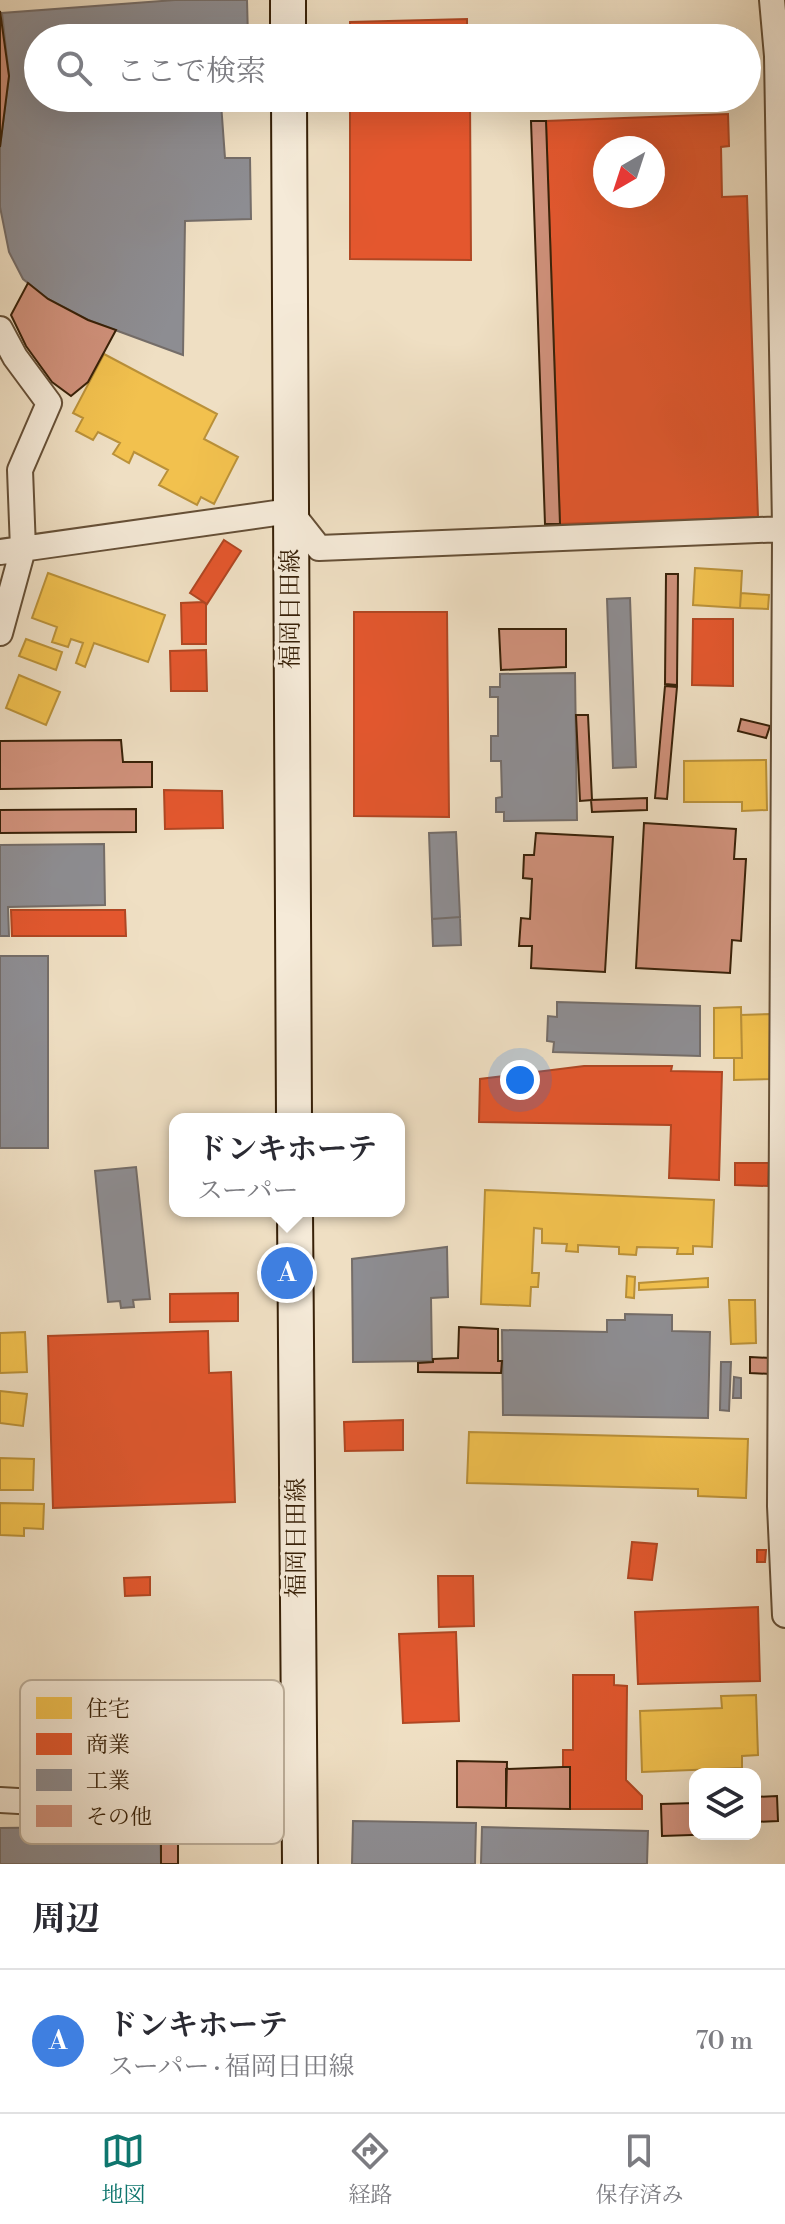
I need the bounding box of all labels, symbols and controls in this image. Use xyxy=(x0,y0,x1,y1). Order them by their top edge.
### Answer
search box xyxy=(24,24,761,112)
icon: search xyxy=(52,46,96,90)
text: ここで検索 xyxy=(116,53,266,91)
north arrow xyxy=(593,136,665,208)
street label: 福岡日田線 xyxy=(276,549,306,669)
your location xyxy=(500,1060,540,1100)
popup xyxy=(169,1113,405,1217)
text: ドンキホーテ xyxy=(197,1131,377,1169)
text: スーパー xyxy=(197,1175,298,1207)
pin: A xyxy=(261,1243,313,1303)
street label: 福岡日田線 xyxy=(282,1478,312,1598)
legend xyxy=(20,1680,284,1844)
text: 住宅 xyxy=(86,1696,130,1723)
text: 商業 xyxy=(86,1732,130,1759)
text: 工業 xyxy=(86,1768,130,1795)
map controls xyxy=(689,1768,761,1840)
button: layers xyxy=(689,1768,761,1840)
text: その他 xyxy=(86,1804,152,1831)
text: 周辺 xyxy=(32,1899,100,1941)
text: ドンキホーテ xyxy=(108,2007,288,2045)
text: A xyxy=(49,2025,67,2057)
text: 70 m xyxy=(695,2025,753,2057)
text: スーパー · 福岡日田線 xyxy=(108,2051,354,2083)
tab: 地図 xyxy=(101,2129,146,2209)
tab: 経路 xyxy=(348,2129,393,2209)
tab: 保存済み xyxy=(595,2129,684,2209)

